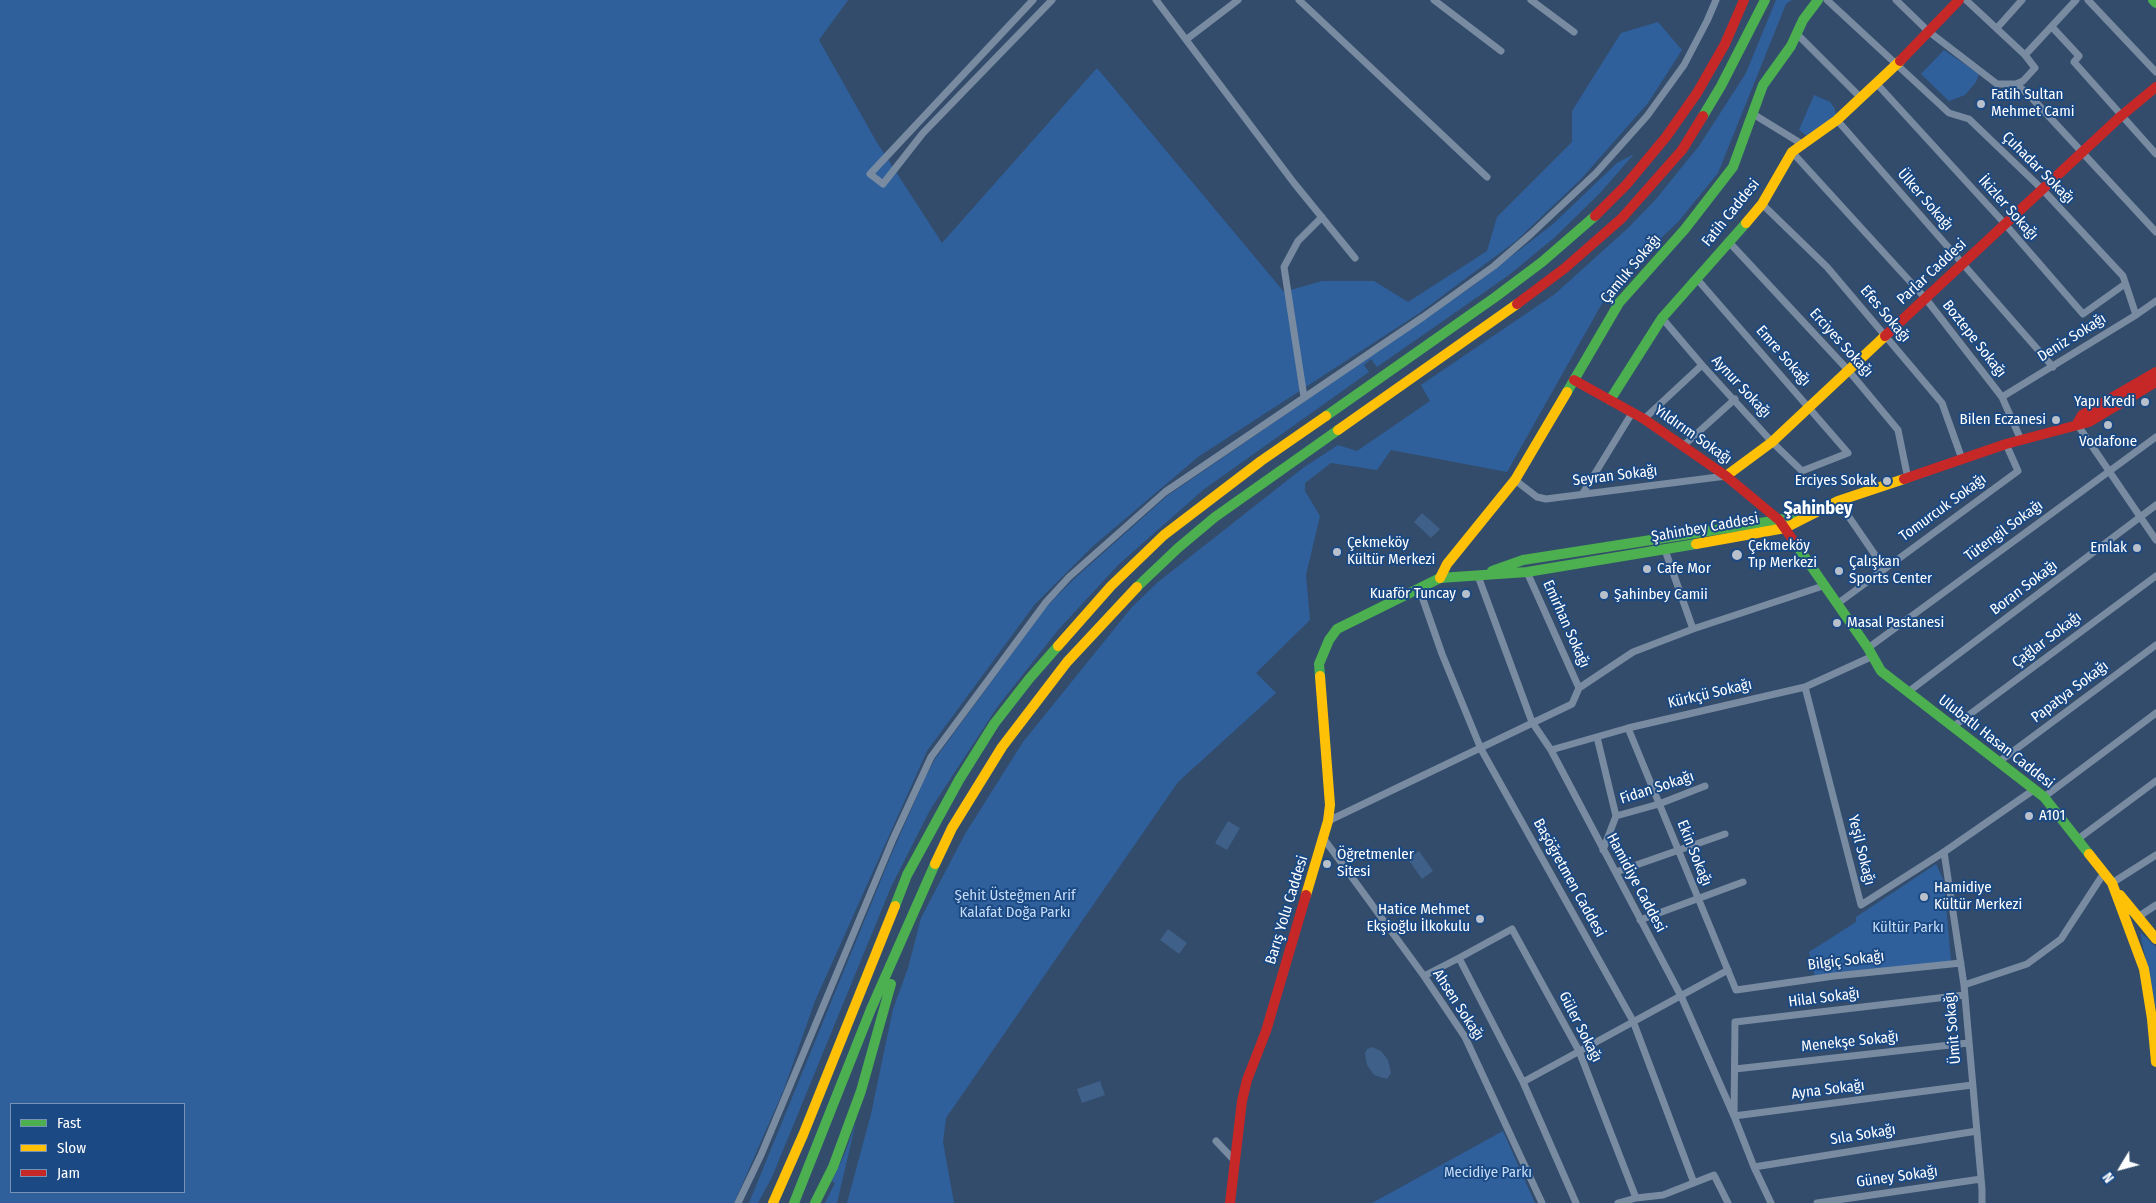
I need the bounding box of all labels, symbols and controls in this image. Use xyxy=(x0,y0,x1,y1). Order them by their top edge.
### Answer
place label: Fatih Sultan Mehmet Cami xyxy=(1991,86,2074,121)
marker: Fatih Sultan Mehmet Cami xyxy=(1975,98,1987,110)
street label: Çuhadar Sokağı xyxy=(1998,128,2078,208)
street label: Ülker Sokağı xyxy=(1893,165,1957,235)
street label: İkizler Sokağı xyxy=(1974,172,2042,244)
street label: Fatih Caddesi xyxy=(1698,176,1764,250)
street label: Çamlık Sokağı xyxy=(1597,231,1665,307)
street label: Parlar Caddesi xyxy=(1894,235,1970,309)
street label: Efes Sokağı xyxy=(1856,282,1914,346)
street label: Boztepe Sokağı xyxy=(1938,297,2010,381)
street label: Erciyes Sokağı xyxy=(1806,305,1876,381)
street label: Deniz Sokağı xyxy=(2034,310,2110,366)
street label: Emre Sokağı xyxy=(1752,322,1814,390)
street label: Aynur Sokağı xyxy=(1707,352,1775,422)
place label: Yapı Kredi xyxy=(2074,393,2135,411)
marker: Yapı Kredi xyxy=(2139,396,2151,408)
street label: Yıldırım Sokağı xyxy=(1651,402,1735,468)
place label: Bilen Eczanesi xyxy=(1960,411,2046,429)
marker: Bilen Eczanesi xyxy=(2050,414,2062,426)
marker: Vodafone xyxy=(2102,419,2114,431)
place label: Vodafone xyxy=(2079,433,2137,451)
street label: Seyran Sokağı xyxy=(1572,462,1658,490)
street label: Tomurcuk Sokağı xyxy=(1896,470,1990,546)
place label: Erciyes Sokak xyxy=(1795,472,1877,490)
marker: Erciyes Sokak xyxy=(1881,475,1893,487)
street label: Tütengil Sokağı xyxy=(1961,496,2047,566)
district label: Şahinbey xyxy=(1783,498,1853,520)
street label: Şahinbey Caddesi xyxy=(1650,510,1760,546)
place label: Çekmeköy Kültür Merkezi xyxy=(1347,534,1435,569)
place label: Çekmeköy Tıp Merkezi xyxy=(1748,537,1817,572)
place label: Emlak xyxy=(2090,539,2127,557)
marker: Emlak xyxy=(2131,542,2143,554)
marker: Çekmeköy Kültür Merkezi xyxy=(1331,546,1343,558)
marker: Çekmeköy Tıp Merkezi xyxy=(1730,548,1744,562)
place label: Çalışkan Sports Center xyxy=(1849,553,1932,588)
street label: Boran Sokağı xyxy=(1987,557,2061,619)
place label: Cafe Mor xyxy=(1657,560,1711,578)
marker: Cafe Mor xyxy=(1641,563,1653,575)
marker: Çalışkan Sports Center xyxy=(1833,565,1845,577)
street label: Emirhan Sokağı xyxy=(1539,577,1593,671)
place label: Kuaför Tuncay xyxy=(1370,585,1456,603)
place label: Şahinbey Camii xyxy=(1614,586,1708,604)
marker: Kuaför Tuncay xyxy=(1460,588,1472,600)
marker: Şahinbey Camii xyxy=(1598,589,1610,601)
street label: Çağlar Sokağı xyxy=(2009,608,2085,672)
place label: Masal Pastanesi xyxy=(1847,614,1944,632)
marker: Masal Pastanesi xyxy=(1831,617,1843,629)
street label: Papatya Sokağı xyxy=(2028,657,2112,727)
street label: Kürkçü Sokağı xyxy=(1666,676,1754,712)
street label: Ulubatlı Hasan Caddesi xyxy=(1935,691,2057,793)
street label: Fidan Sokağı xyxy=(1618,768,1696,808)
place label: A101 xyxy=(2039,807,2065,825)
marker: A101 xyxy=(2023,810,2035,822)
street label: Yeşil Sokağı xyxy=(1844,813,1878,887)
street label: Başöğretmen Caddesi xyxy=(1529,816,1609,940)
street label: Ekin Sokağı xyxy=(1673,817,1715,889)
street label: Hamidiye Caddesi xyxy=(1602,830,1670,936)
place label: Öğretmenler Sitesi xyxy=(1337,846,1414,881)
street label: Barış Yolu Caddesi xyxy=(1262,853,1312,967)
marker: Öğretmenler Sitesi xyxy=(1321,858,1333,870)
place label: Hamidiye Kültür Merkezi xyxy=(1934,879,2022,914)
park label: Şehit Üsteğmen Arif Kalafat Doğa Parkı xyxy=(954,887,1076,922)
marker: Hamidiye Kültür Merkezi xyxy=(1918,891,1930,903)
place label: Hatice Mehmet Ekşioğlu İlkokulu xyxy=(1366,901,1470,936)
marker: Hatice Mehmet Ekşioğlu İlkokulu xyxy=(1474,913,1486,925)
park label: Kültür Parkı xyxy=(1872,919,1944,937)
street label: Bilgiç Sokağı xyxy=(1807,947,1885,975)
street label: Ahsen Sokağı xyxy=(1428,966,1488,1044)
street label: Hilal Sokağı xyxy=(1787,985,1861,1011)
street label: Güler Sokağı xyxy=(1555,989,1605,1065)
street label: Ümit Sokağı xyxy=(1941,991,1965,1065)
street label: Menekşe Sokağı xyxy=(1800,1028,1900,1056)
street label: Ayna Sokağı xyxy=(1790,1077,1866,1103)
legend xyxy=(10,1103,185,1193)
text: Fast xyxy=(57,1114,81,1132)
street label: Sıla Sokağı xyxy=(1829,1121,1897,1149)
text: Slow xyxy=(57,1139,86,1157)
north arrow xyxy=(2096,1143,2146,1193)
street label: Güney Sokağı xyxy=(1855,1162,1939,1192)
text: Jam xyxy=(57,1164,80,1182)
park label: Mecidiye Parkı xyxy=(1444,1164,1532,1182)
text: N xyxy=(2099,1169,2118,1186)

